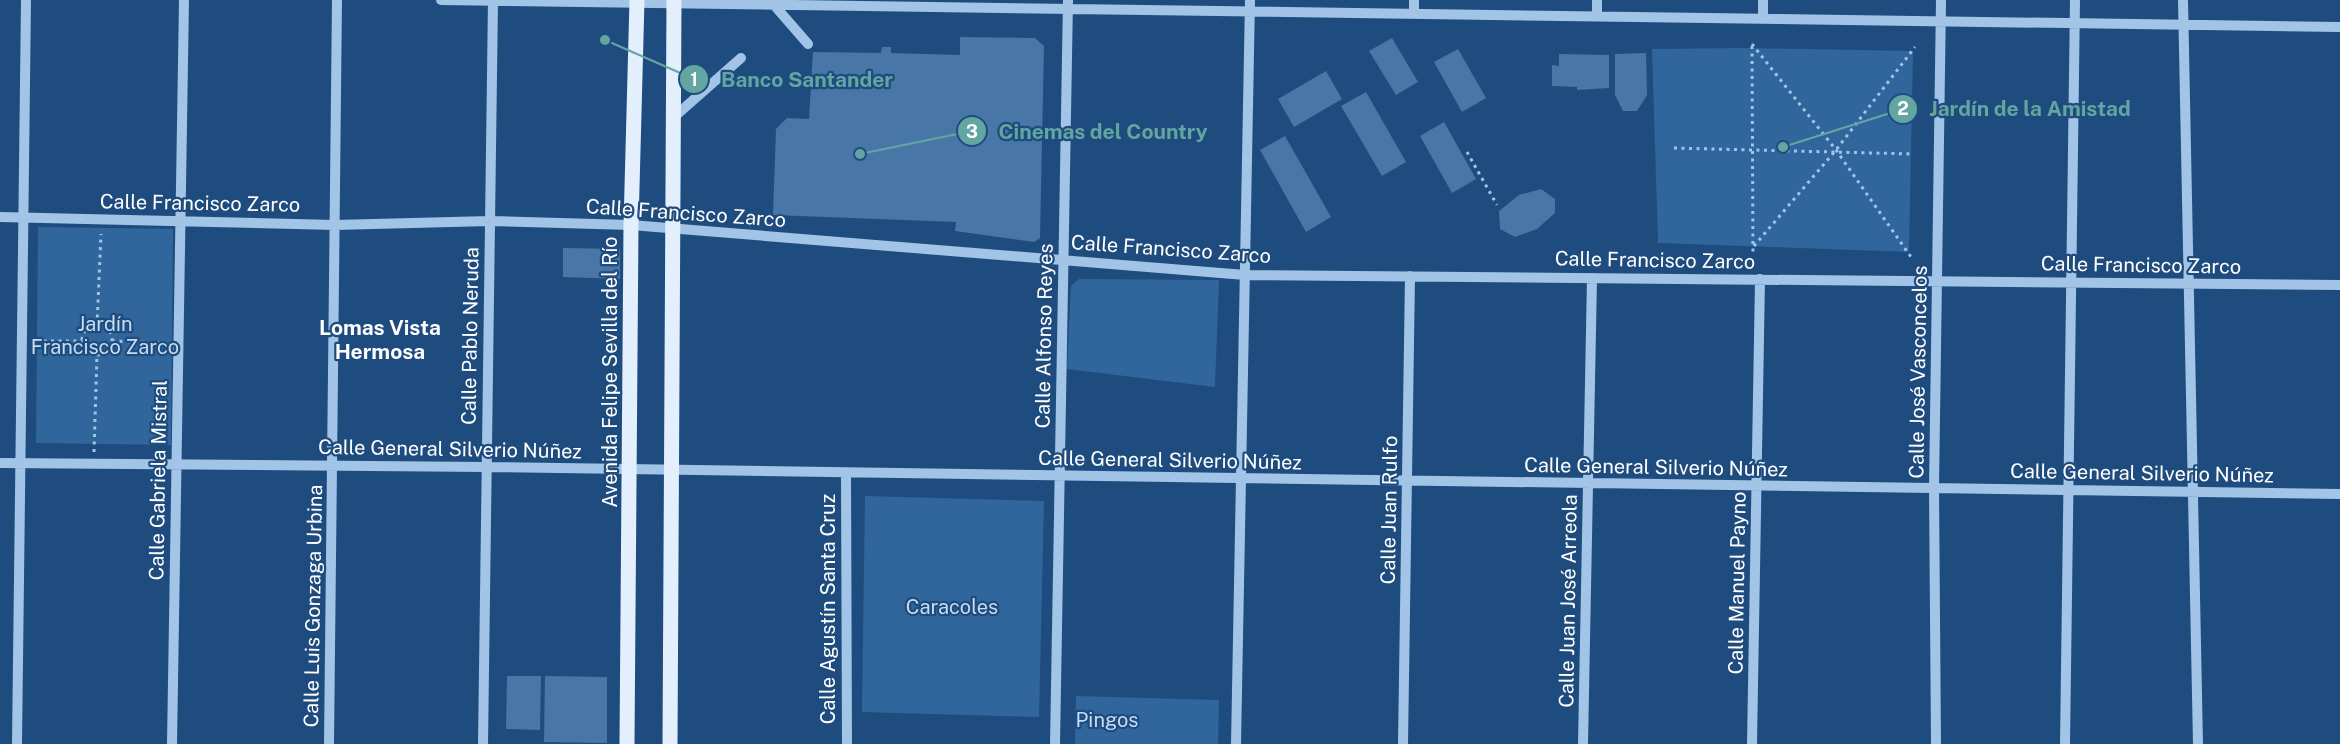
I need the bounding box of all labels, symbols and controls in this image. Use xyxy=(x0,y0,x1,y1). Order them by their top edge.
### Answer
callout: Banco Santander xyxy=(679,60,905,99)
text: Banco Santander xyxy=(721,67,893,92)
text: 1 xyxy=(690,69,698,90)
callout: Jardín de la Amistad xyxy=(1888,89,2143,128)
text: Jardín de la Amistad xyxy=(1929,96,2131,121)
text: 2 xyxy=(1897,98,1909,119)
callout: Cinemas del Country xyxy=(957,112,1220,151)
text: Cinemas del Country xyxy=(998,119,1208,144)
text: 3 xyxy=(966,121,978,142)
street label: Calle Francisco Zarco xyxy=(100,189,300,217)
street label: Calle Francisco Zarco xyxy=(585,194,787,232)
street label: Calle Francisco Zarco xyxy=(1070,230,1272,268)
street label: Avenida Felipe Sevilla del Río xyxy=(598,236,622,508)
street label: Calle Alfonso Reyes xyxy=(1030,243,1058,429)
street label: Calle Francisco Zarco xyxy=(1555,246,1755,274)
street label: Calle Pablo Neruda xyxy=(456,247,484,425)
street label: Calle Francisco Zarco xyxy=(2041,251,2241,279)
street label: Calle José Vasconcelos xyxy=(1904,265,1932,479)
park label: Jardín Francisco Zarco xyxy=(31,312,179,359)
district label: Lomas Vista Hermosa xyxy=(319,315,441,364)
street label: Calle Gabriela Mistral xyxy=(144,380,172,580)
street label: Calle General Silverio Núñez xyxy=(318,435,582,463)
street label: Calle Juan Rulfo xyxy=(1376,435,1402,585)
street label: Calle General Silverio Núñez xyxy=(1038,446,1302,474)
street label: Calle General Silverio Núñez xyxy=(1524,453,1788,481)
street label: Calle General Silverio Núñez xyxy=(2010,459,2274,487)
street label: Calle Luis Gonzaga Urbina xyxy=(299,484,327,728)
street label: Calle Manuel Payno xyxy=(1723,491,1751,675)
street label: Calle Agustín Santa Cruz xyxy=(816,494,840,724)
street label: Calle Juan José Arreola xyxy=(1554,494,1582,708)
park label: Caracoles xyxy=(906,595,998,619)
park label: Pingos xyxy=(1076,708,1138,732)

